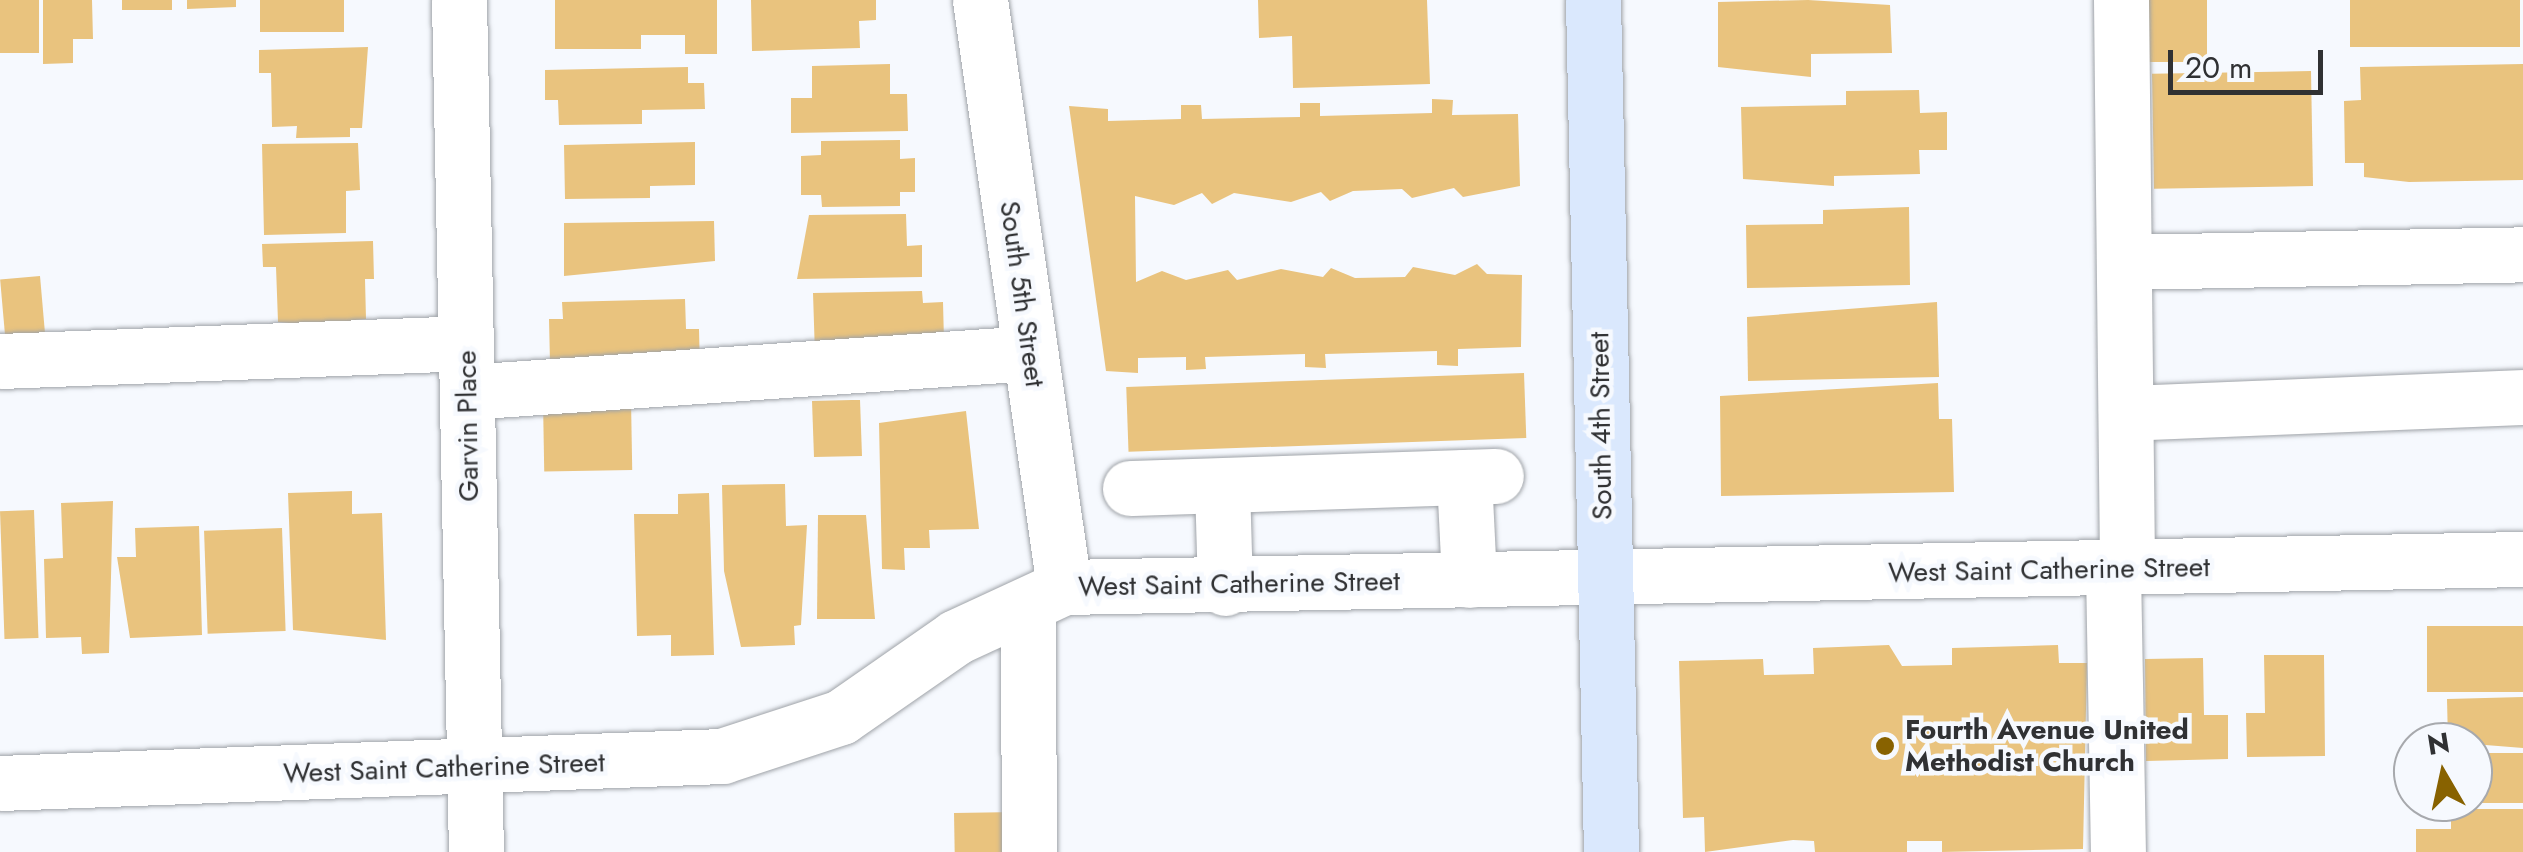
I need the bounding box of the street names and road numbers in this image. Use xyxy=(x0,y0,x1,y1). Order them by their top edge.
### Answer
street label: South 5th Street xyxy=(992,199,1052,389)
street label: South 4th Street xyxy=(1583,332,1619,520)
street label: Garvin Place xyxy=(450,350,486,502)
street label: West Saint Catherine Street xyxy=(1888,550,2210,590)
street label: West Saint Catherine Street xyxy=(1078,564,1400,604)
street label: West Saint Catherine Street xyxy=(283,746,605,790)

